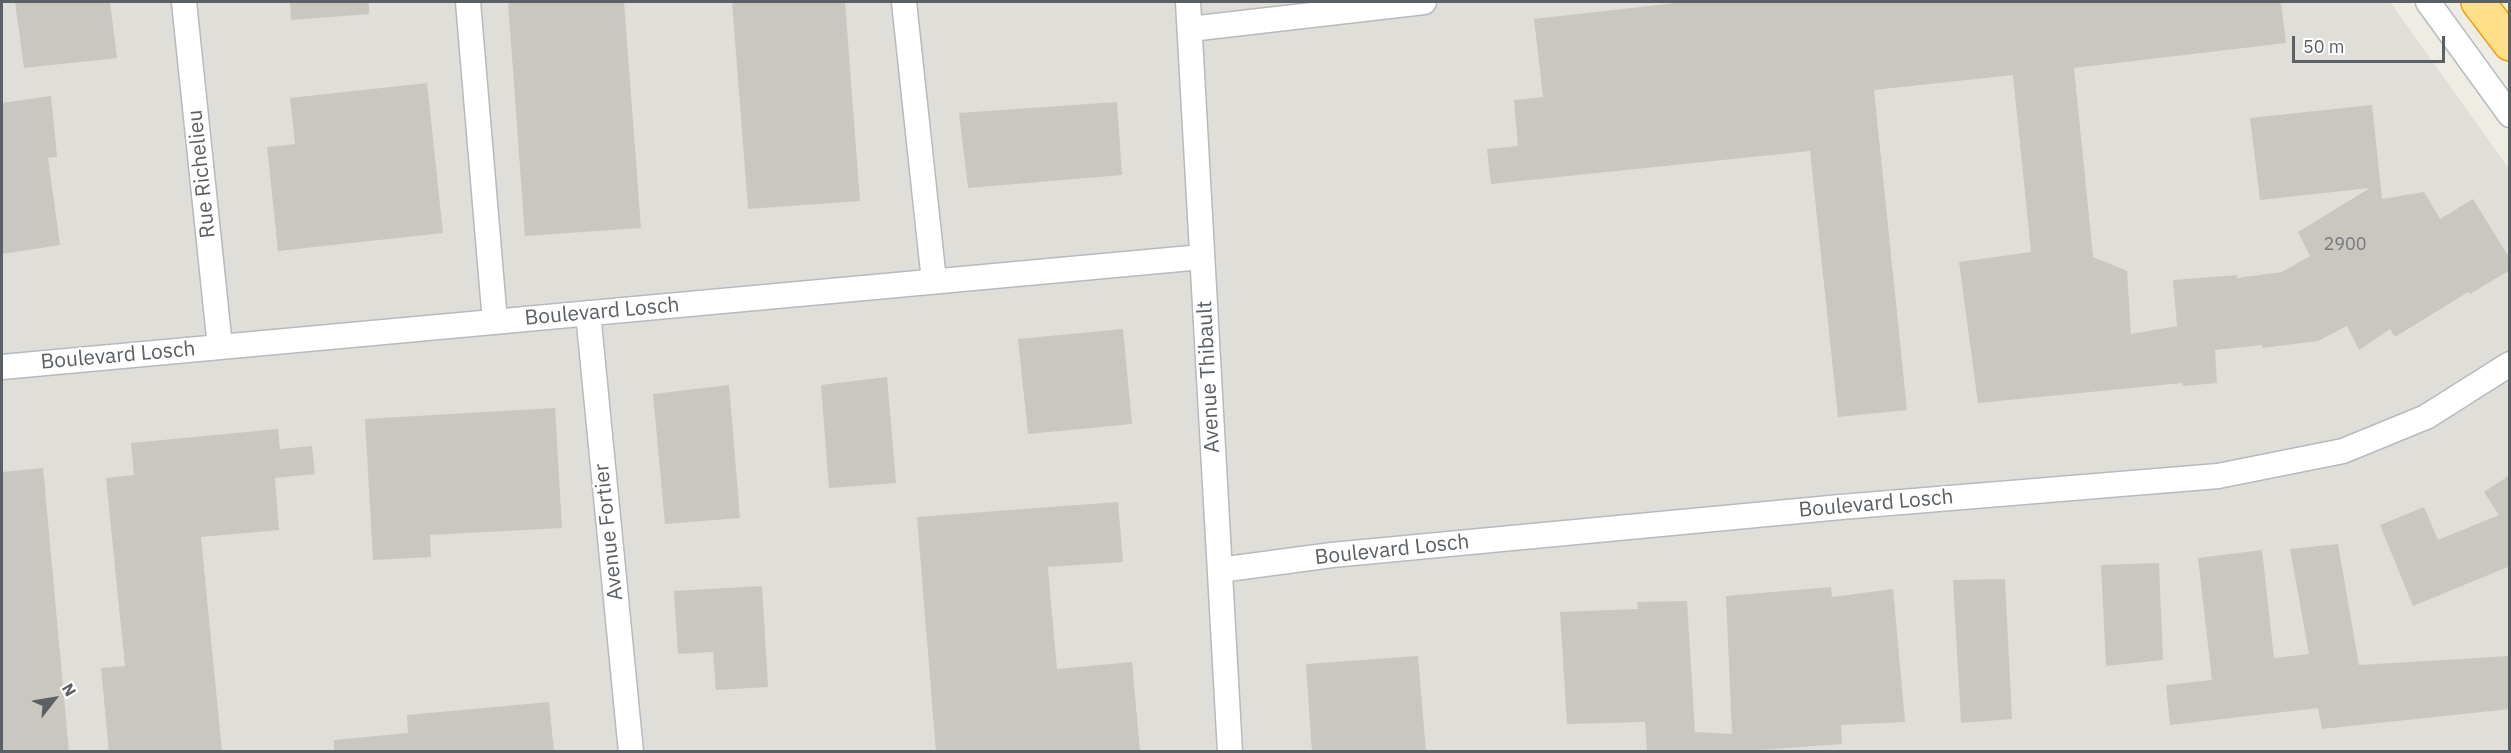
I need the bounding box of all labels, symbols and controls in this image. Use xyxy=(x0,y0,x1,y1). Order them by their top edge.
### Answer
scale bar xyxy=(2295,24,2448,62)
text: 50 m xyxy=(2303,35,2345,58)
street label: Rue Richelieu xyxy=(183,109,221,239)
house number: 2900 xyxy=(2323,234,2367,256)
street label: Boulevard Losch xyxy=(524,293,680,331)
street label: Avenue Thibault xyxy=(1192,300,1226,454)
street label: Boulevard Losch xyxy=(40,337,196,375)
street label: Avenue Fortier xyxy=(589,462,629,602)
street label: Boulevard Losch xyxy=(1798,485,1954,523)
street label: Boulevard Losch xyxy=(1313,529,1471,571)
north arrow xyxy=(24,669,84,729)
text: N xyxy=(58,680,81,700)

